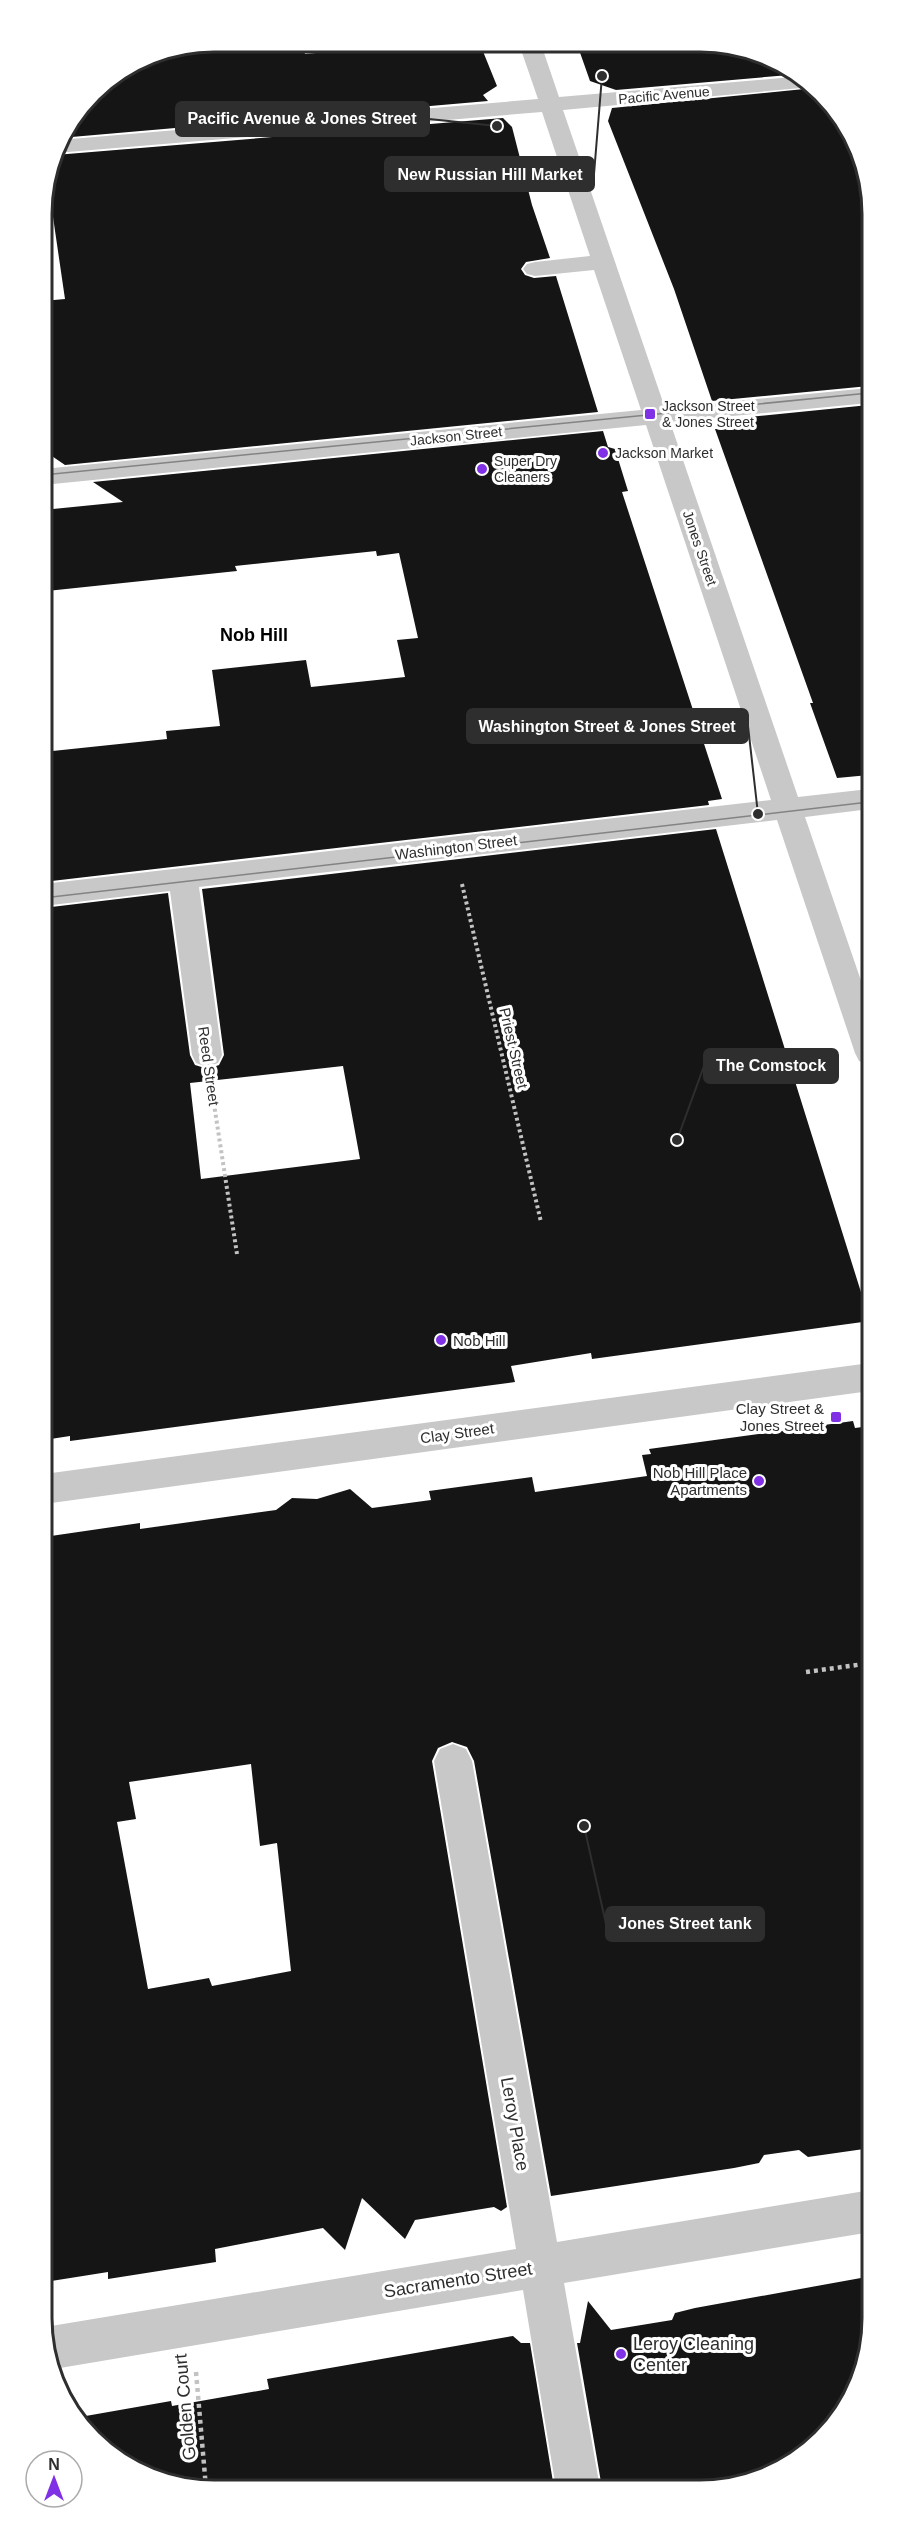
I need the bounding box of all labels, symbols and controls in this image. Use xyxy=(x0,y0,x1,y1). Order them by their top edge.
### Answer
street label: Pacific Avenue xyxy=(618,83,711,107)
callout: Pacific Avenue & Jones Street xyxy=(176,102,429,136)
text: Pacific Avenue & Jones Street xyxy=(187,110,417,127)
callout: New Russian Hill Market xyxy=(385,157,594,191)
text: New Russian Hill Market xyxy=(398,166,583,183)
place label: Jackson Street & Jones Street xyxy=(662,398,755,430)
marker: Jackson Street & Jones Street xyxy=(643,407,657,421)
street label: Jackson Street xyxy=(409,423,503,449)
place label: Jackson Market xyxy=(615,445,713,461)
marker: Jackson Market xyxy=(596,446,610,460)
place label: Super Dry Cleaners xyxy=(494,453,557,485)
marker: Super Dry Cleaners xyxy=(475,462,489,476)
street label: Jones Street xyxy=(680,508,720,588)
district label: Nob Hill xyxy=(220,625,288,645)
callout: Washington Street & Jones Street xyxy=(467,709,748,743)
text: Washington Street & Jones Street xyxy=(478,718,736,735)
street label: Washington Street xyxy=(394,831,519,863)
street label: Priest Street xyxy=(496,1006,532,1091)
street label: Reed Street xyxy=(195,1025,223,1108)
callout: The Comstock xyxy=(704,1049,838,1083)
text: The Comstock xyxy=(716,1057,826,1074)
place label: Nob Hill xyxy=(453,1332,506,1349)
marker: Nob Hill xyxy=(434,1333,448,1347)
place label: Clay Street & Jones Street xyxy=(736,1400,825,1434)
marker: Clay Street & Jones Street xyxy=(829,1410,843,1424)
street label: Clay Street xyxy=(419,1419,496,1447)
place label: Nob Hill Place Apartments xyxy=(653,1464,747,1498)
marker: Nob Hill Place Apartments xyxy=(752,1474,766,1488)
callout: Jones Street tank xyxy=(606,1907,764,1941)
text: Jones Street tank xyxy=(618,1915,752,1932)
street label: Leroy Place xyxy=(497,2075,533,2173)
street label: Sacramento Street xyxy=(382,2258,534,2302)
place label: Leroy Cleaning Center xyxy=(633,2334,754,2375)
marker: Leroy Cleaning Center xyxy=(614,2347,628,2361)
street label: Golden Court xyxy=(170,2353,200,2461)
north arrow xyxy=(24,2449,84,2509)
text: N xyxy=(48,2456,60,2473)

